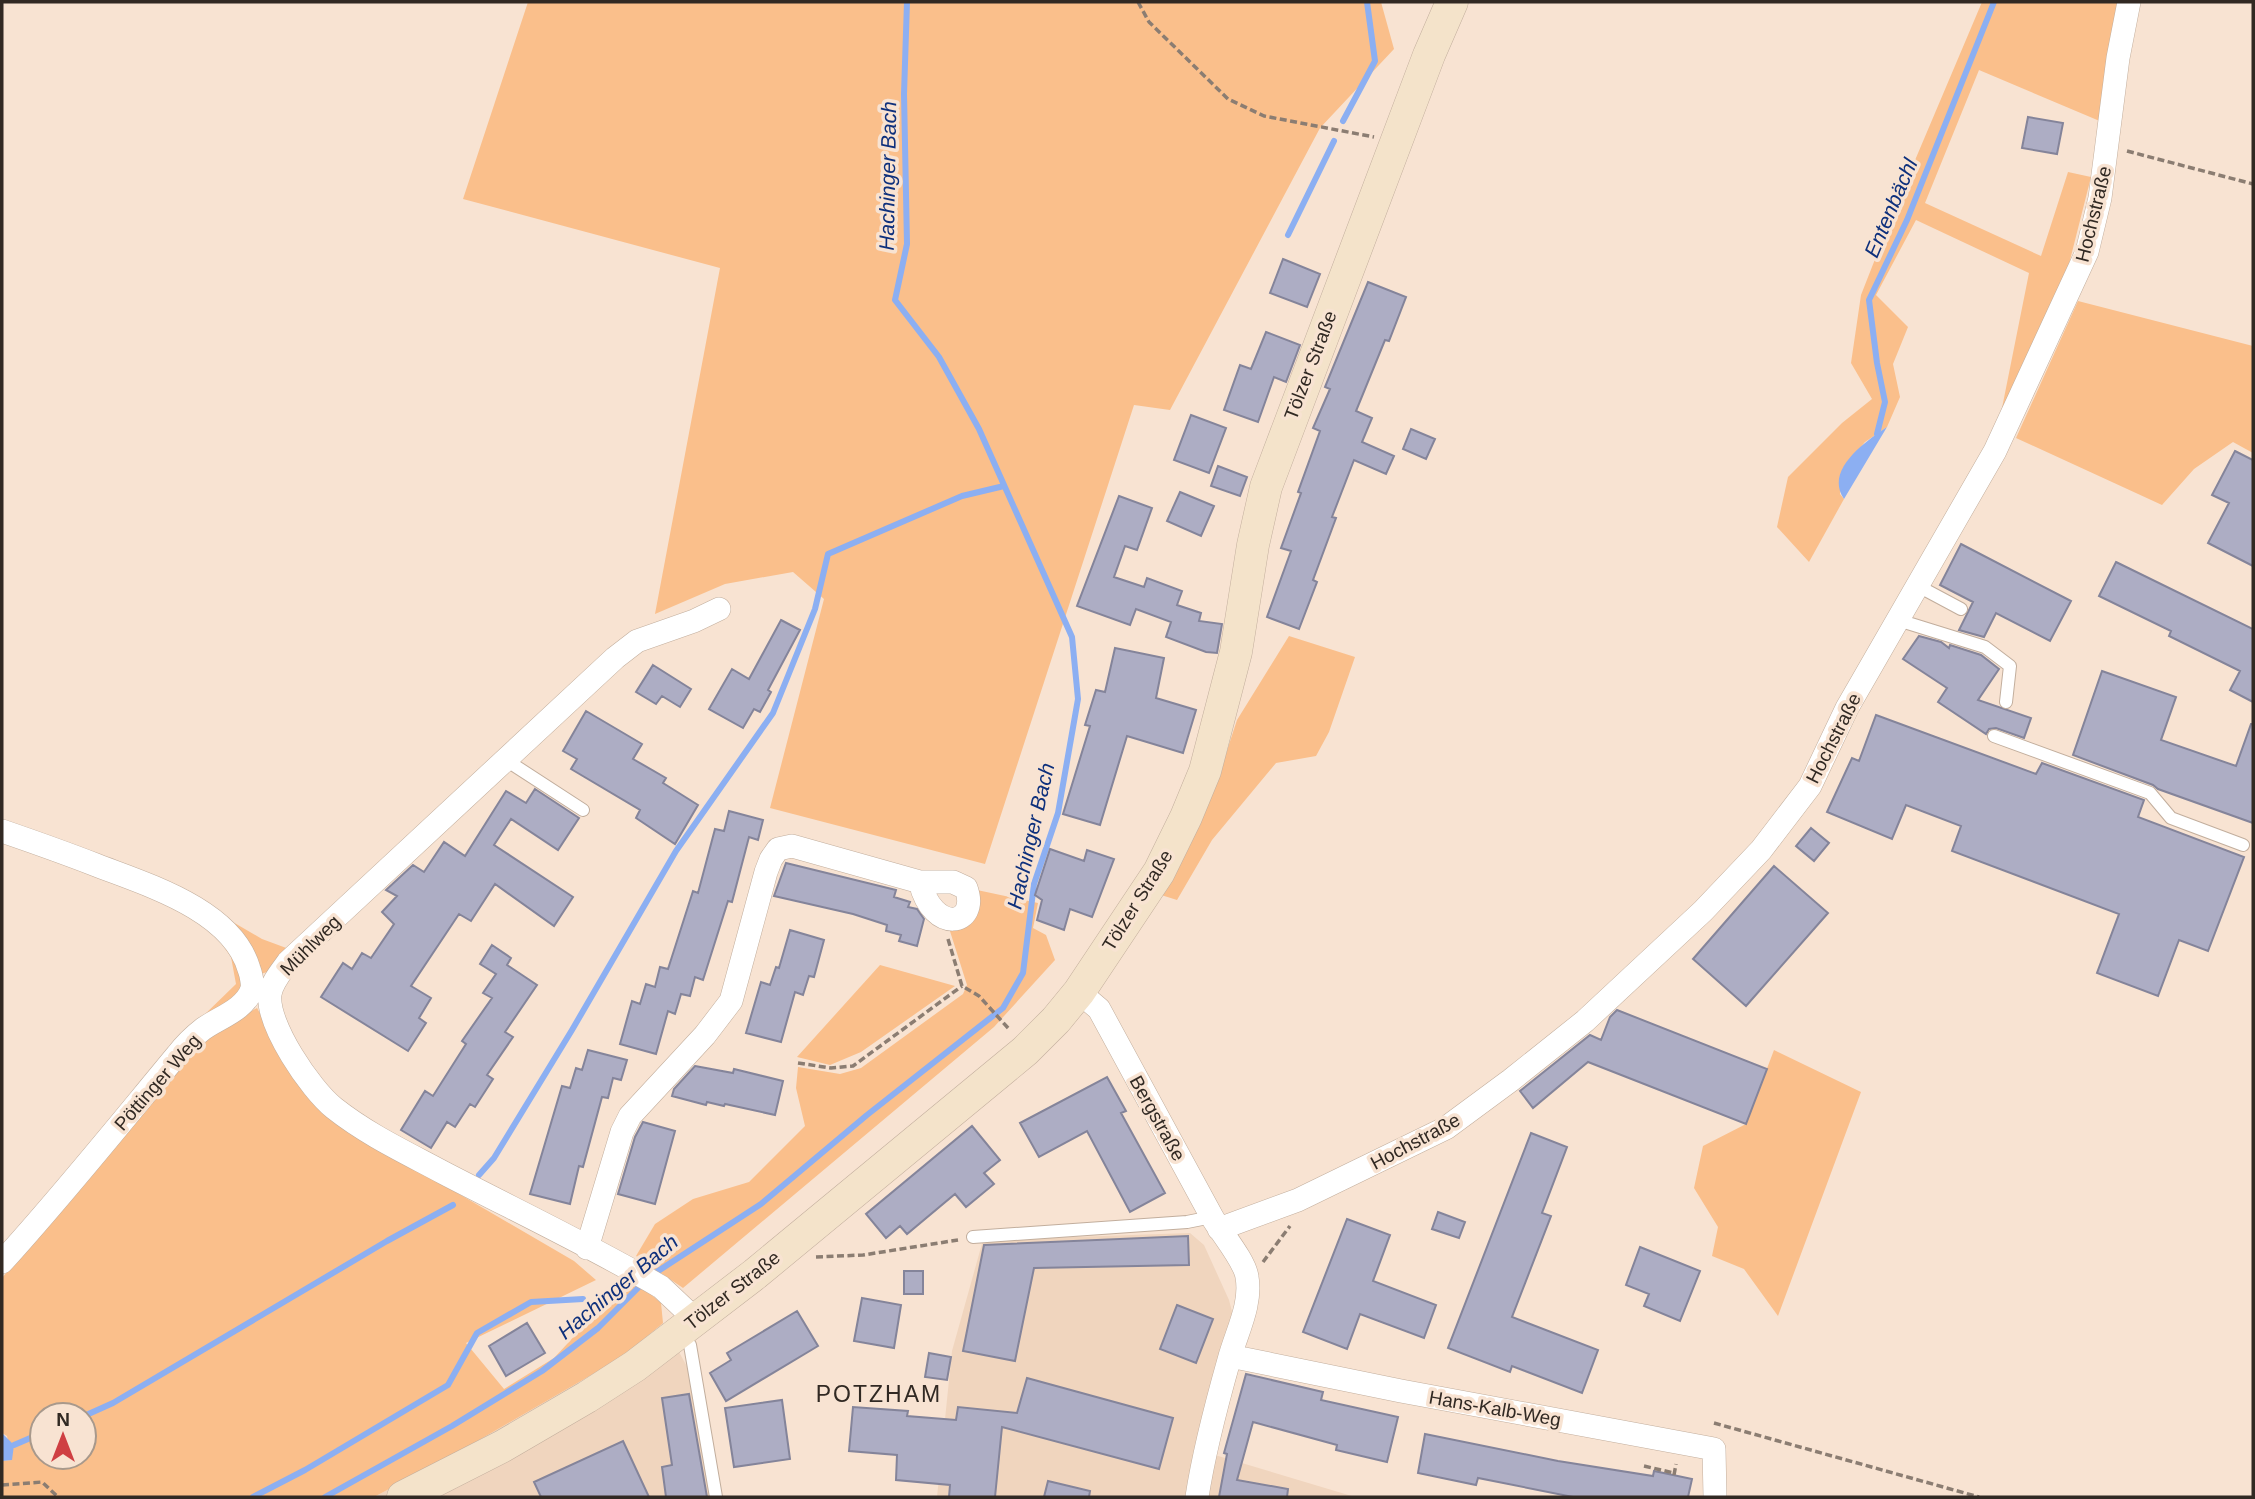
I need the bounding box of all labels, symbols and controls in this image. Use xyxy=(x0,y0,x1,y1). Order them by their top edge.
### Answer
water label: Hachinger Bach xyxy=(875,101,900,251)
water label: Entenbächl xyxy=(1859,154,1922,261)
street label: Hochstraße xyxy=(2071,164,2116,264)
street label: Tölzer Straße xyxy=(1280,308,1341,423)
street label: Hochstraße xyxy=(1802,690,1865,787)
water label: Hachinger Bach xyxy=(1003,761,1059,911)
street label: Tölzer Straße xyxy=(1098,846,1177,955)
street label: Mühlweg xyxy=(276,911,345,980)
street label: Pöttinger Weg xyxy=(110,1030,205,1135)
street label: Bergstraße xyxy=(1126,1072,1190,1164)
street label: Hochstraße xyxy=(1367,1109,1464,1174)
water label: Hachinger Bach xyxy=(553,1230,682,1343)
street label: Tölzer Straße xyxy=(680,1247,784,1334)
district label: POTZHAM xyxy=(816,1381,942,1407)
street label: Hans-Kalb-Weg xyxy=(1427,1387,1563,1430)
north arrow xyxy=(28,1401,98,1471)
text: N xyxy=(56,1409,70,1430)

